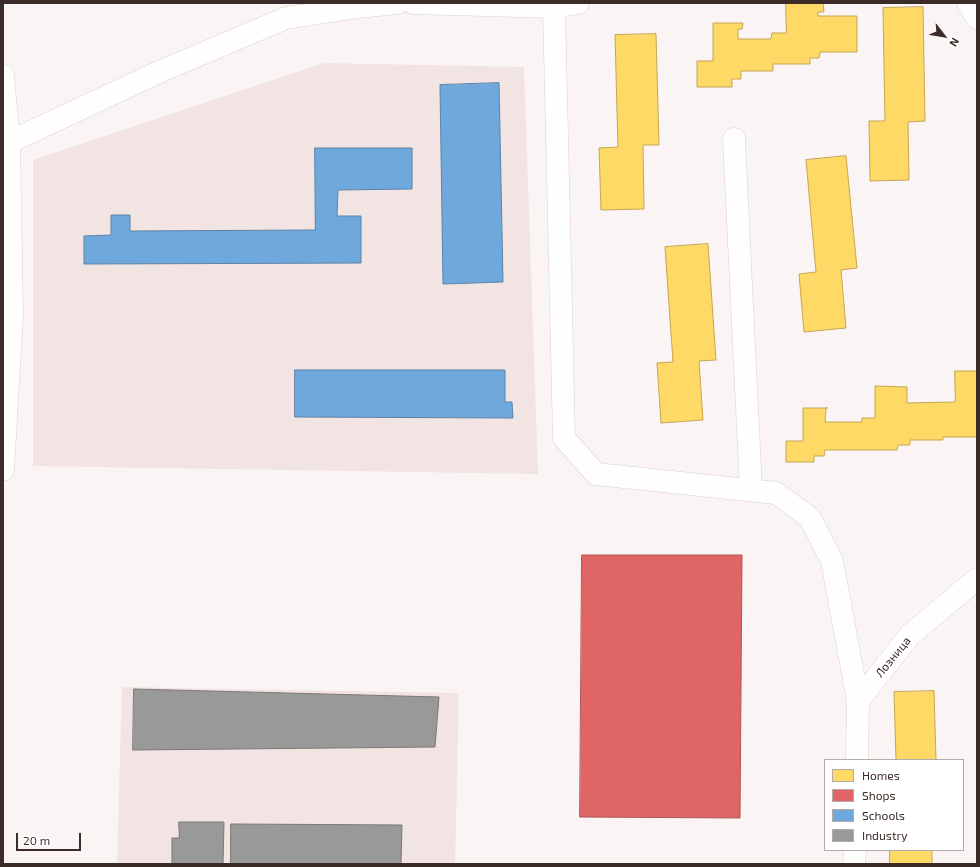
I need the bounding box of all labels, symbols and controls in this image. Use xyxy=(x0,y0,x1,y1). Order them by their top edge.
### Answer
north arrow xyxy=(924,16,964,56)
text: N xyxy=(947,36,962,49)
street label: Лозница xyxy=(872,634,914,680)
legend xyxy=(824,759,964,851)
text: Homes xyxy=(862,768,900,782)
text: Shops xyxy=(862,788,896,802)
text: Schools xyxy=(862,808,905,822)
scale bar xyxy=(18,825,83,851)
text: Industry xyxy=(862,828,908,842)
text: 20 m xyxy=(23,833,50,847)

